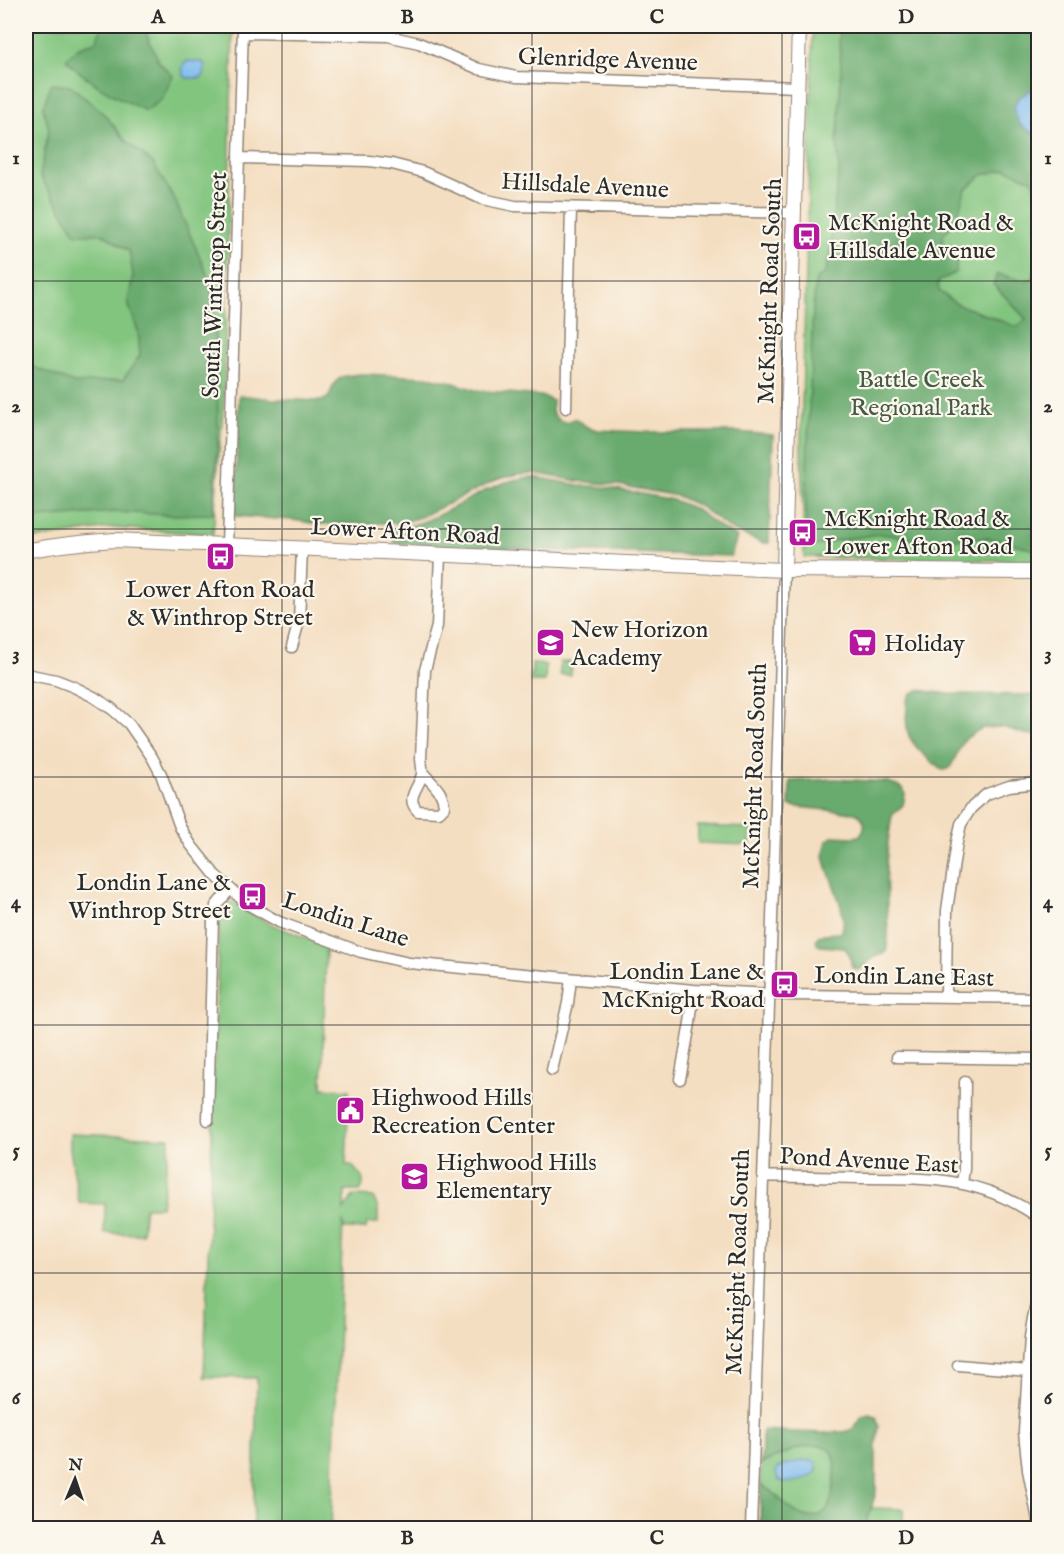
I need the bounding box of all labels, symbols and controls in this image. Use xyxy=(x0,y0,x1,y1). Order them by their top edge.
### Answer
text: A xyxy=(150,5,166,30)
text: B xyxy=(400,5,414,30)
text: C xyxy=(650,5,664,30)
text: D xyxy=(898,5,914,30)
street label: Glenridge Avenue xyxy=(518,42,698,79)
text: 1 xyxy=(12,146,20,171)
text: 1 xyxy=(1044,146,1052,171)
street label: Hillsdale Avenue xyxy=(500,167,670,206)
street label: South Winthrop Street xyxy=(196,171,235,399)
street label: McKnight Road South xyxy=(751,177,790,405)
place label: McKnight Road & Hillsdale Avenue xyxy=(828,208,1014,267)
bus stop icon: McKnight Road & Hillsdale Avenue xyxy=(791,220,823,252)
park label: Battle Creek Regional Park xyxy=(850,365,992,424)
text: 2 xyxy=(11,394,21,419)
text: 2 xyxy=(1043,394,1053,419)
place label: McKnight Road & Lower Afton Road xyxy=(824,504,1013,563)
street label: Lower Afton Road xyxy=(310,512,500,553)
bus stop icon: McKnight Road & Lower Afton Road xyxy=(787,516,819,548)
bus stop icon: Lower Afton Road & Winthrop Street xyxy=(204,540,236,572)
place label: Lower Afton Road & Winthrop Street xyxy=(126,575,315,634)
place label: New Horizon Academy xyxy=(570,615,708,674)
school or university icon: New Horizon Academy xyxy=(534,627,566,659)
supermarket icon: Holiday xyxy=(847,627,879,659)
place label: Holiday xyxy=(884,629,965,660)
text: 3 xyxy=(12,642,20,667)
text: 3 xyxy=(1044,642,1052,667)
street label: McKnight Road South xyxy=(736,662,775,890)
place label: Londin Lane & Winthrop Street xyxy=(68,868,231,927)
bus stop icon: Londin Lane & Winthrop Street xyxy=(236,880,268,912)
street label: Londin Lane xyxy=(278,885,413,955)
text: 4 xyxy=(11,890,22,915)
text: 4 xyxy=(1043,890,1054,915)
place label: Londin Lane & McKnight Road xyxy=(602,957,764,1016)
street label: Londin Lane East xyxy=(814,960,994,995)
bus stop icon: Londin Lane & McKnight Road xyxy=(769,969,801,1001)
place label: Highwood Hills Recreation Center xyxy=(371,1083,555,1142)
public building icon: Highwood Hills Recreation Center xyxy=(334,1095,366,1127)
text: 5 xyxy=(12,1138,20,1163)
text: 5 xyxy=(1044,1138,1052,1163)
street label: Pond Avenue East xyxy=(779,1141,959,1182)
place label: Highwood Hills Elementary xyxy=(436,1148,597,1207)
street label: McKnight Road South xyxy=(719,1148,758,1376)
school or university icon: Highwood Hills Elementary xyxy=(399,1160,431,1192)
text: 6 xyxy=(12,1386,22,1411)
text: 6 xyxy=(1044,1386,1054,1411)
north arrow xyxy=(45,1449,105,1509)
text: N xyxy=(67,1456,83,1476)
text: A xyxy=(150,1526,166,1551)
text: B xyxy=(400,1526,414,1551)
text: C xyxy=(650,1526,664,1551)
text: D xyxy=(898,1526,914,1551)

